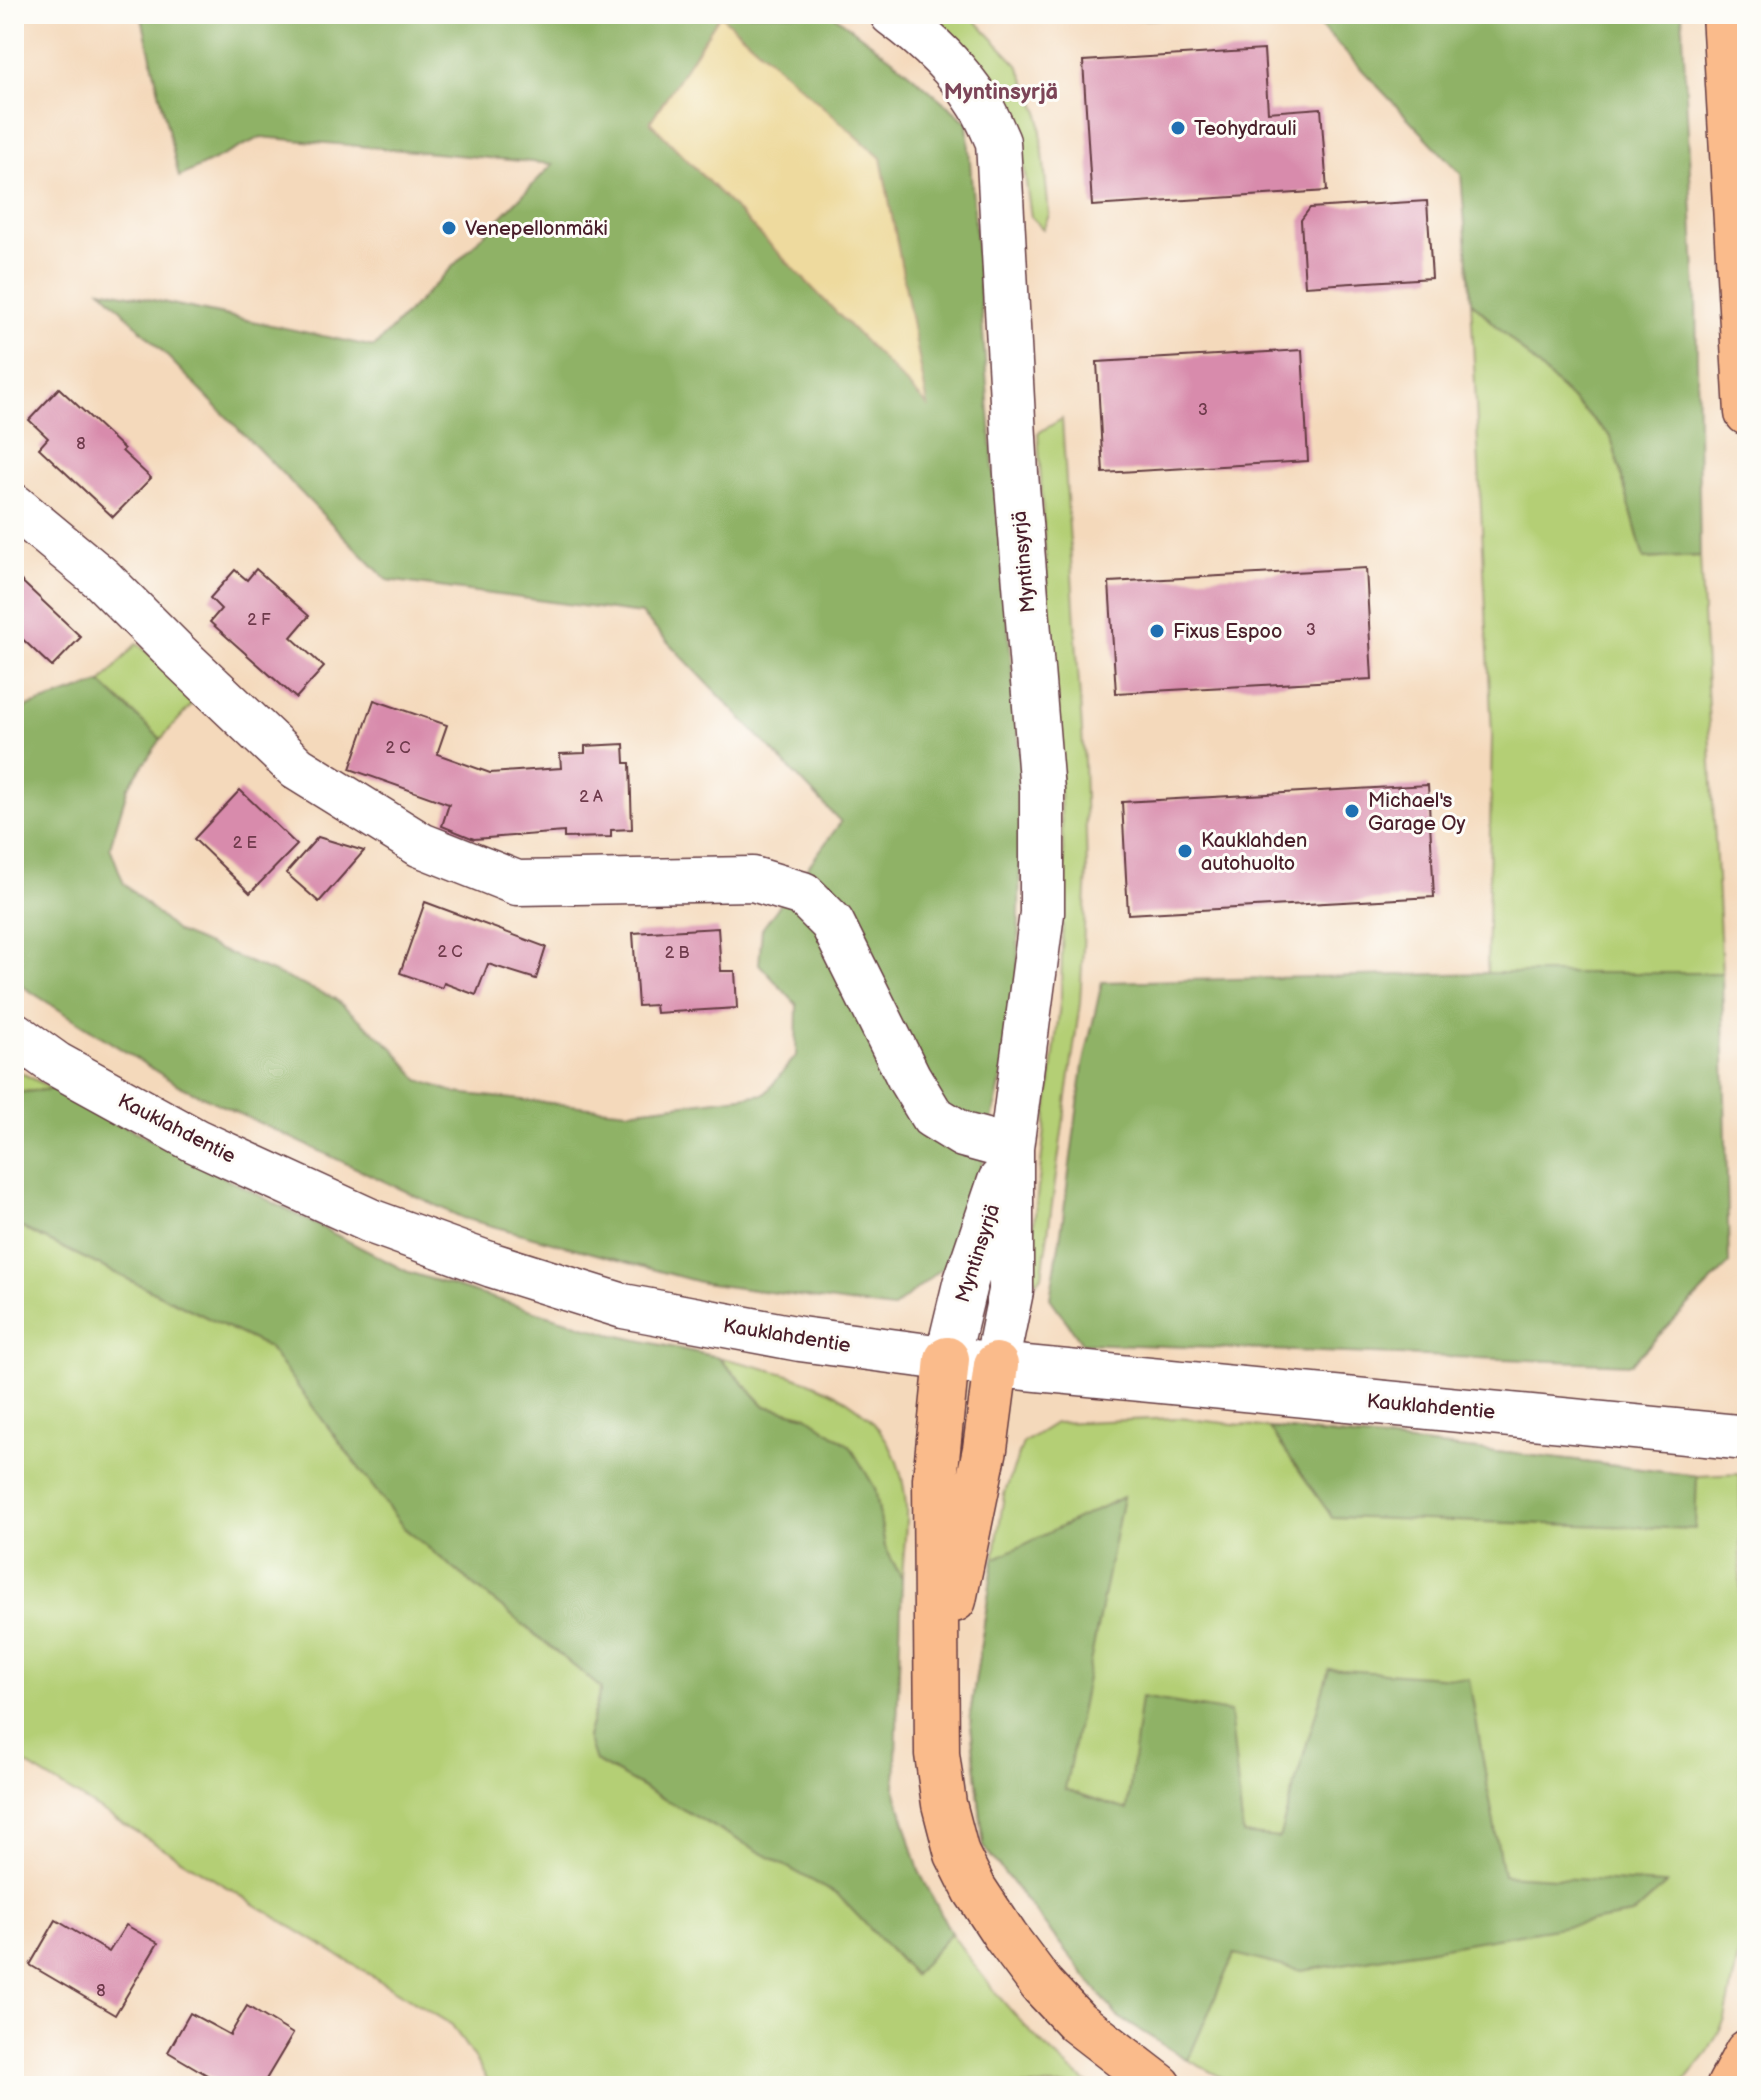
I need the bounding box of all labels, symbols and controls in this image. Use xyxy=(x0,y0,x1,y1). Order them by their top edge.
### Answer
district label: Myntinsyrjä xyxy=(944,79,1058,106)
place label: Teohydrauli xyxy=(1194,117,1297,141)
marker: Teohydrauli xyxy=(1169,119,1187,137)
place label: Venepellonmäki xyxy=(465,217,608,241)
marker: Venepellonmäki xyxy=(440,219,458,237)
house number: 3 xyxy=(1198,401,1208,420)
house number: 8 xyxy=(76,435,86,454)
street label: Myntinsyrjä xyxy=(1008,510,1040,614)
house number: 2 F xyxy=(247,611,271,630)
place label: Fixus Espoo xyxy=(1173,620,1282,644)
house number: 3 xyxy=(1306,621,1316,640)
marker: Fixus Espoo xyxy=(1148,622,1166,640)
house number: 2 C xyxy=(385,739,411,758)
house number: 2 A xyxy=(579,788,603,807)
place label: Michael's Garage Oy xyxy=(1368,789,1466,836)
marker: Michael's Garage Oy xyxy=(1343,802,1361,820)
place label: Kauklahden autohuolto xyxy=(1201,829,1307,876)
house number: 2 E xyxy=(233,834,257,853)
marker: Kauklahden autohuolto xyxy=(1176,842,1194,860)
house number: 2 C xyxy=(437,943,463,962)
house number: 2 B xyxy=(665,944,689,963)
street label: Kauklahdentie xyxy=(114,1089,240,1169)
street label: Myntinsyrjä xyxy=(951,1201,1005,1306)
street label: Kauklahdentie xyxy=(721,1314,853,1358)
street label: Kauklahdentie xyxy=(1366,1389,1496,1425)
house number: 8 xyxy=(96,1982,106,2001)

